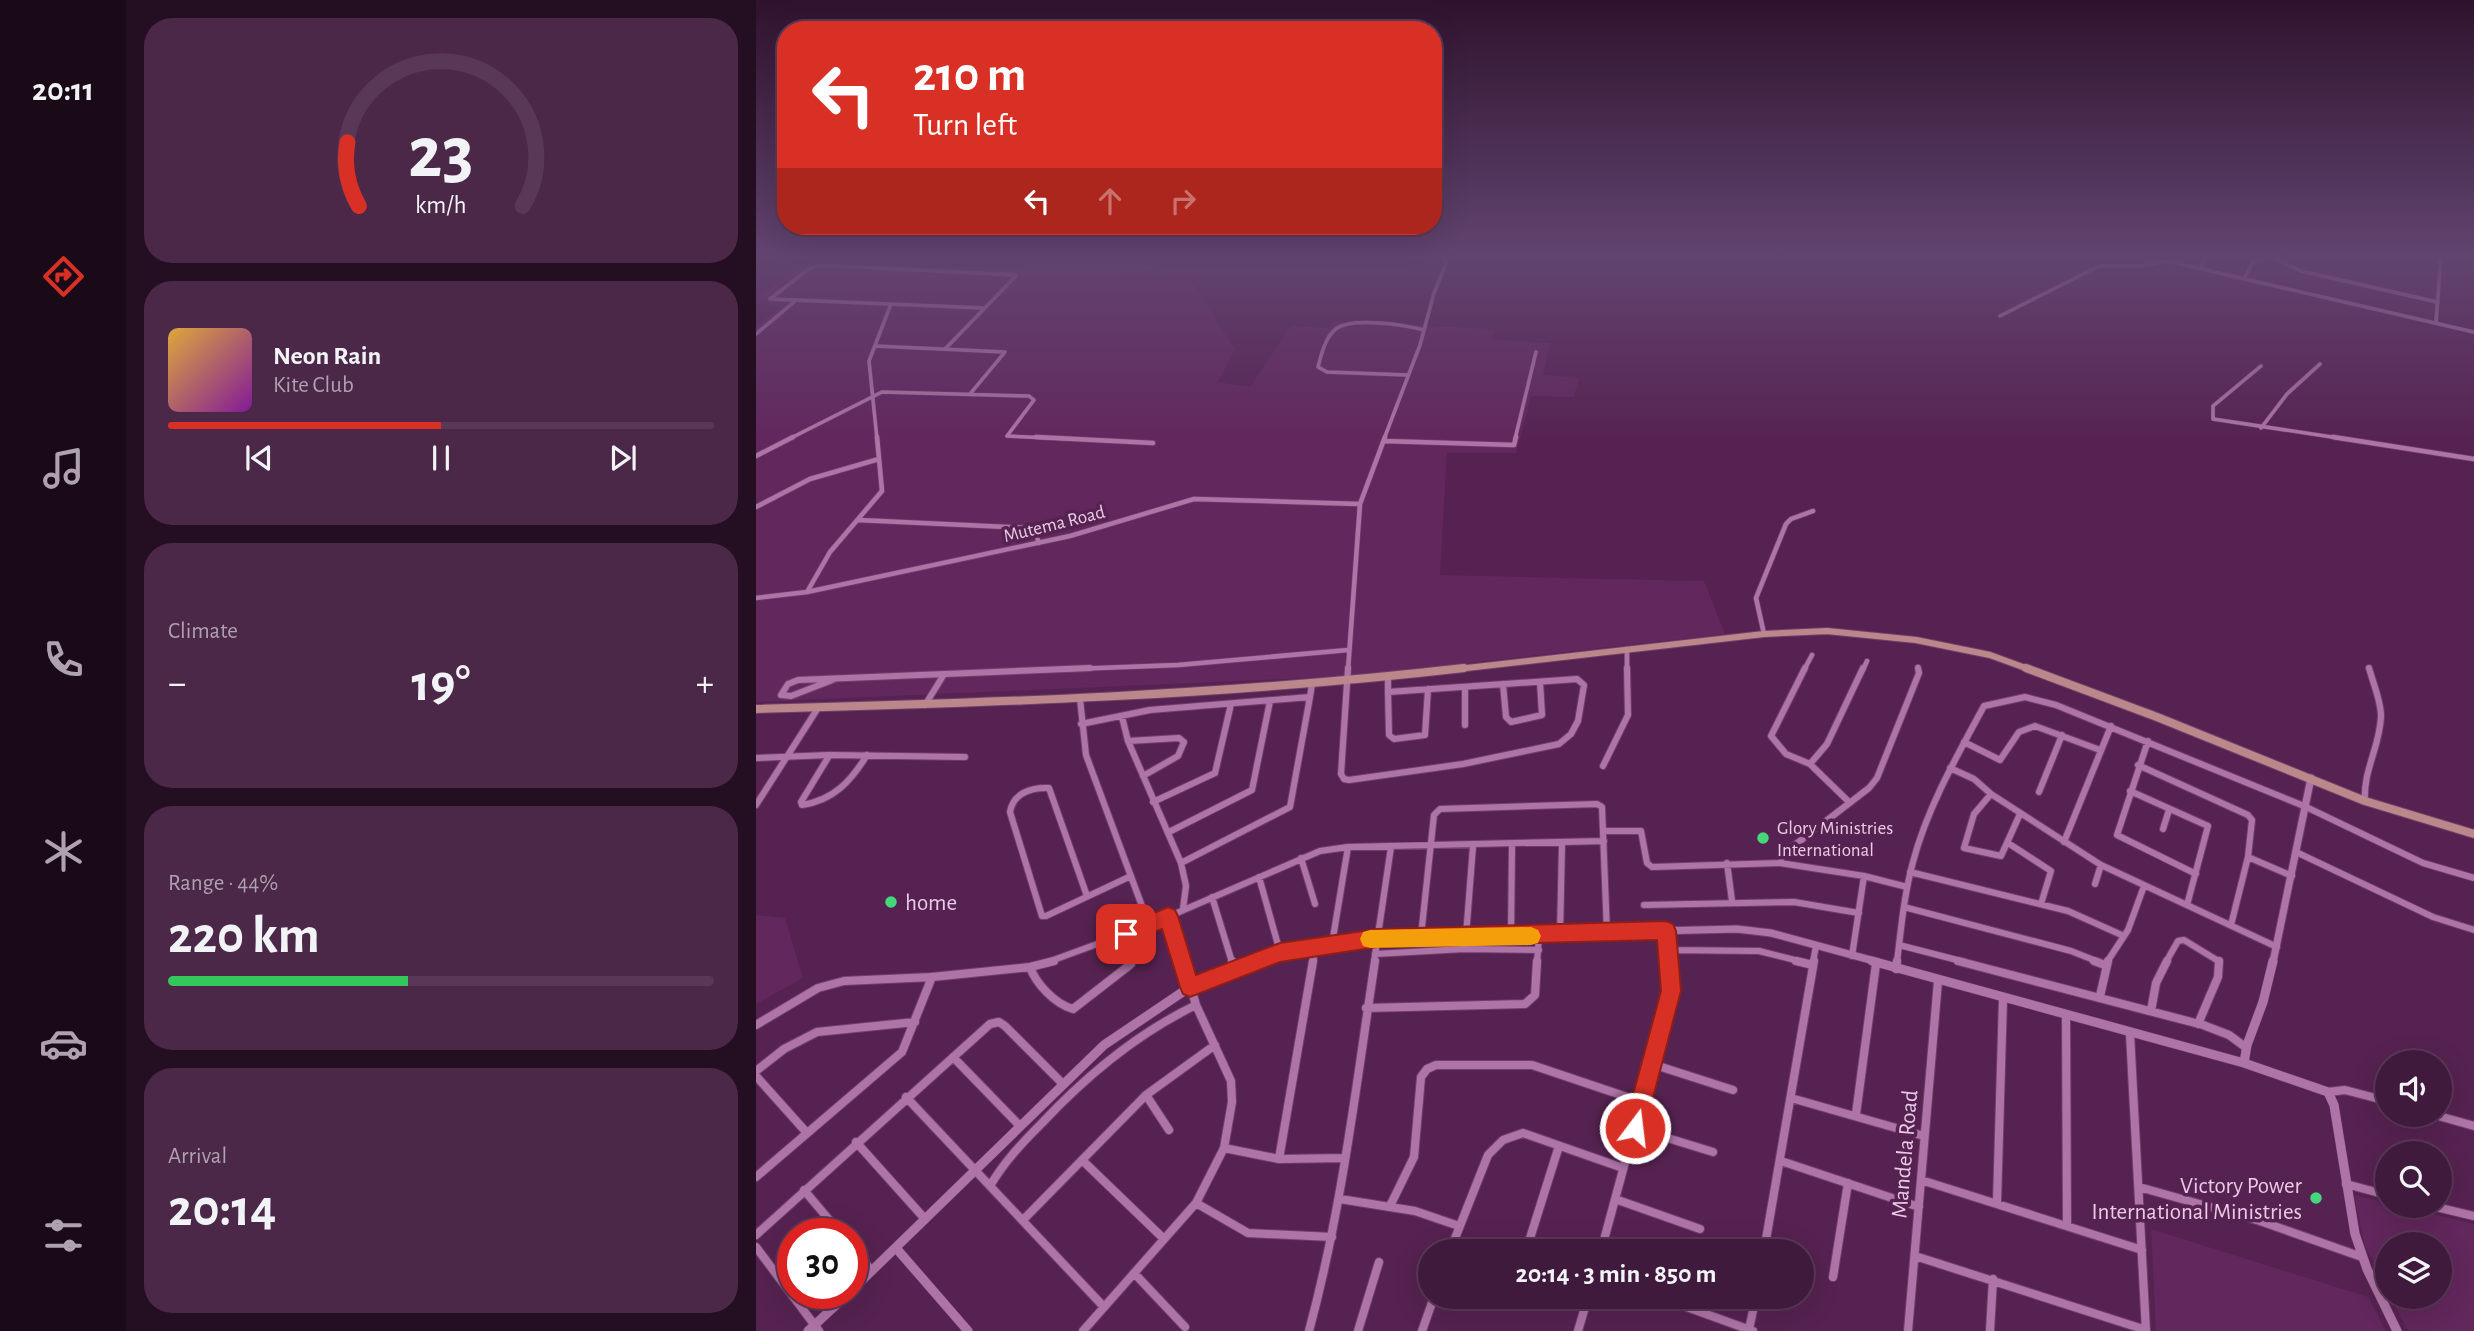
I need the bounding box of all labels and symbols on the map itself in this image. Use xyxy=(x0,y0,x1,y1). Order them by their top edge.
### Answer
street label: Mutema Road xyxy=(1002,503,1107,546)
place label: Glory Ministries International xyxy=(1777,819,1893,860)
marker: Glory Ministries International xyxy=(1755,830,1771,846)
place label: home xyxy=(905,892,957,915)
marker: home xyxy=(883,894,899,910)
pin xyxy=(1096,904,1156,964)
street label: Mandela Road xyxy=(1888,1089,1923,1219)
position arrow xyxy=(1598,1091,1672,1165)
place label: Victory Power International Ministries xyxy=(2092,1175,2303,1224)
marker: Victory Power International Ministries xyxy=(2308,1190,2324,1206)
speed limit sign: 30 xyxy=(777,1218,868,1309)

